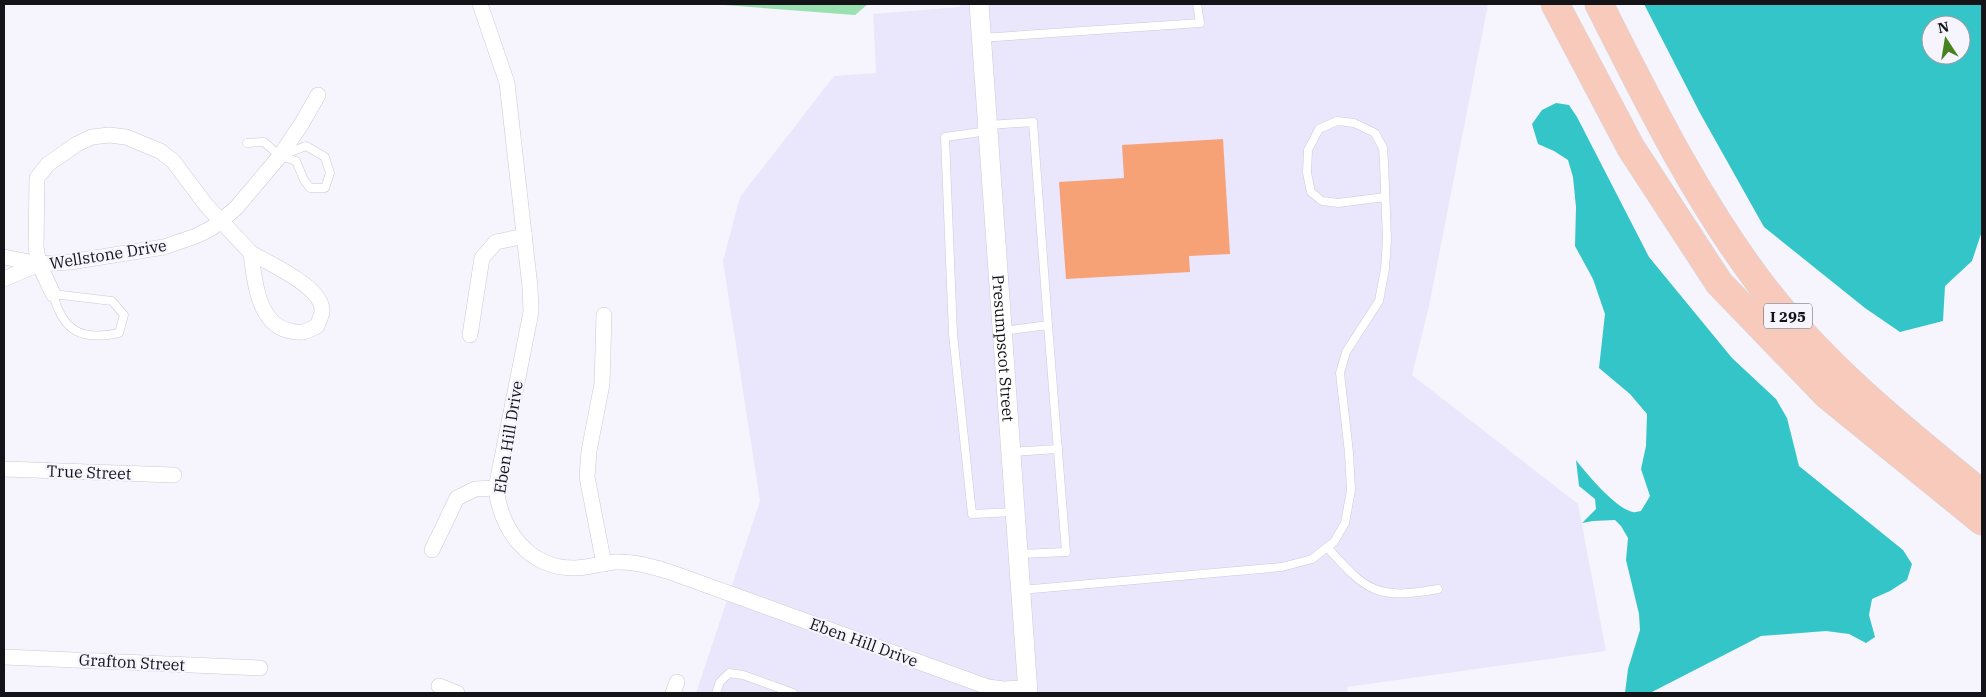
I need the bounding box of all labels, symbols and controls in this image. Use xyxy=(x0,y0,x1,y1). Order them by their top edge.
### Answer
north arrow xyxy=(1921,15,1971,65)
text: N xyxy=(1936,17,1951,37)
street label: Wellstone Drive xyxy=(48,235,168,273)
street label: Presumpscot Street xyxy=(988,274,1019,423)
road number: I 295 xyxy=(1764,304,1812,328)
street label: Eben Hill Drive xyxy=(489,379,527,495)
street label: True Street xyxy=(46,461,132,483)
street label: Eben Hill Drive xyxy=(807,613,921,671)
street label: Grafton Street xyxy=(78,649,186,675)

